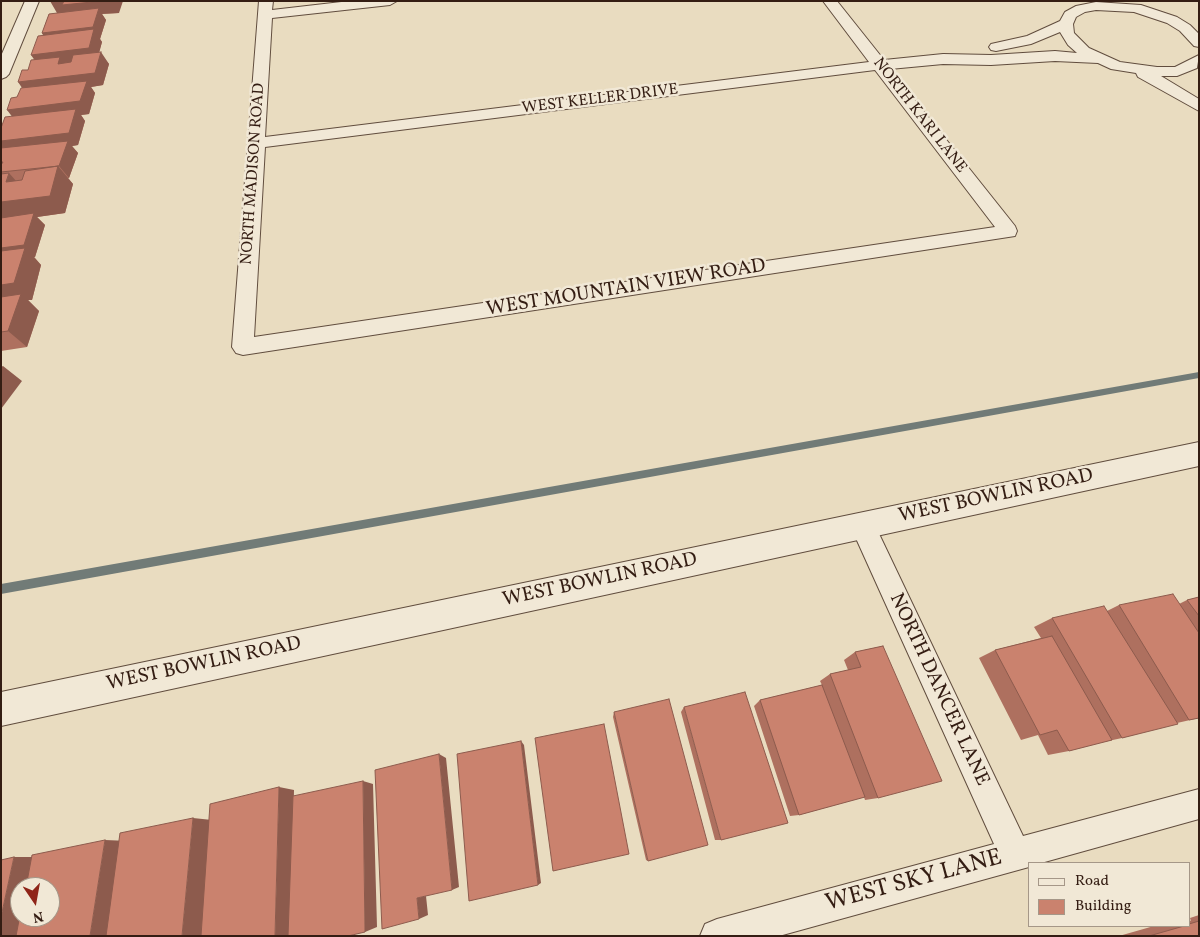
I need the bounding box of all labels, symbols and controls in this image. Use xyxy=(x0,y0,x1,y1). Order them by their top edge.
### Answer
street label: NORTH KARI LANE xyxy=(868,54,970,178)
street label: WEST KELLER DRIVE xyxy=(521,81,679,119)
street label: NORTH MADISON ROAD xyxy=(238,83,270,265)
street label: WEST MOUNTAIN VIEW ROAD xyxy=(484,255,768,323)
street label: WEST BOWLIN ROAD xyxy=(896,465,1096,529)
street label: WEST BOWLIN ROAD xyxy=(500,549,700,613)
street label: NORTH DANCER LANE xyxy=(883,590,993,790)
street label: WEST BOWLIN ROAD xyxy=(104,633,304,697)
street label: WEST SKY LANE xyxy=(823,845,1005,919)
legend xyxy=(1028,862,1190,927)
text: Road xyxy=(1075,871,1109,892)
north arrow xyxy=(10,877,60,927)
text: Building xyxy=(1075,896,1131,917)
text: N xyxy=(31,906,45,927)

